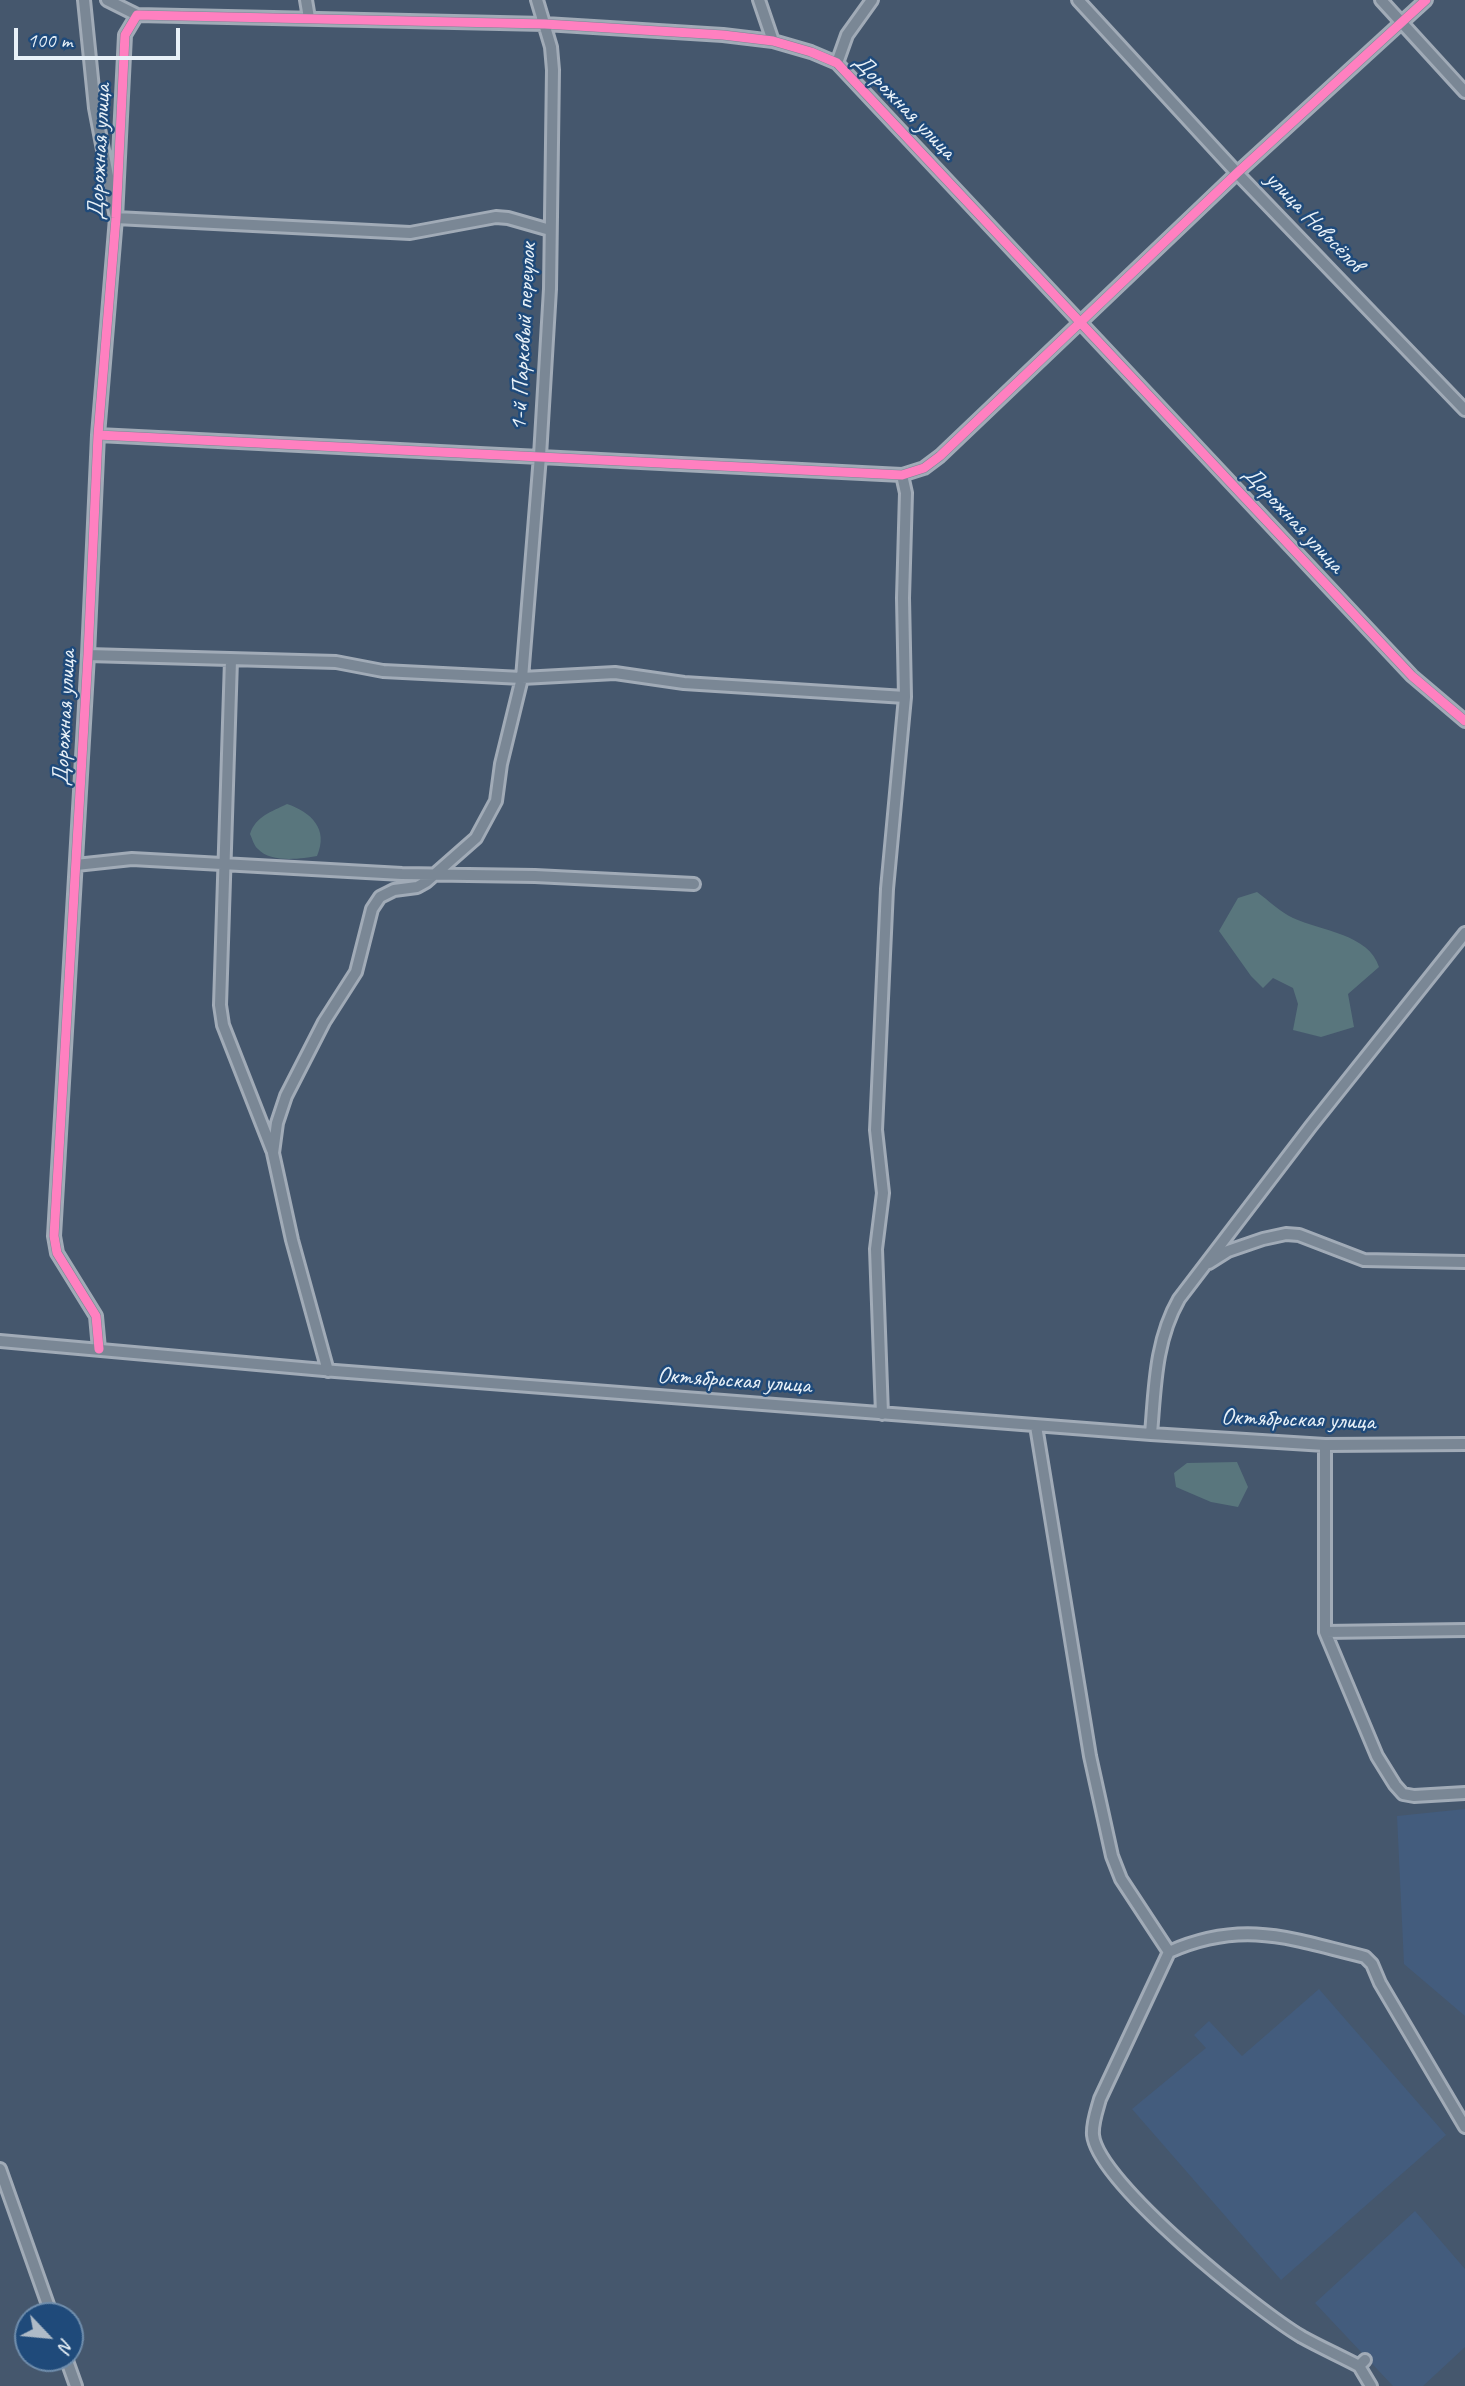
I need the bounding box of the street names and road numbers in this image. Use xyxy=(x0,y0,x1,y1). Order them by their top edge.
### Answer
street label: Дорожная улица xyxy=(846,48,962,166)
street label: Дорожная улица xyxy=(82,83,118,221)
street label: улица Новосёлов xyxy=(1259,165,1369,279)
street label: 1-й Парковый переулок xyxy=(505,242,543,432)
street label: Дорожная улица xyxy=(1236,460,1350,580)
street label: Дорожная улица xyxy=(47,649,83,787)
street label: Октябрьская улица xyxy=(656,1361,812,1401)
street label: Октябрьская улица xyxy=(1220,1403,1376,1437)

